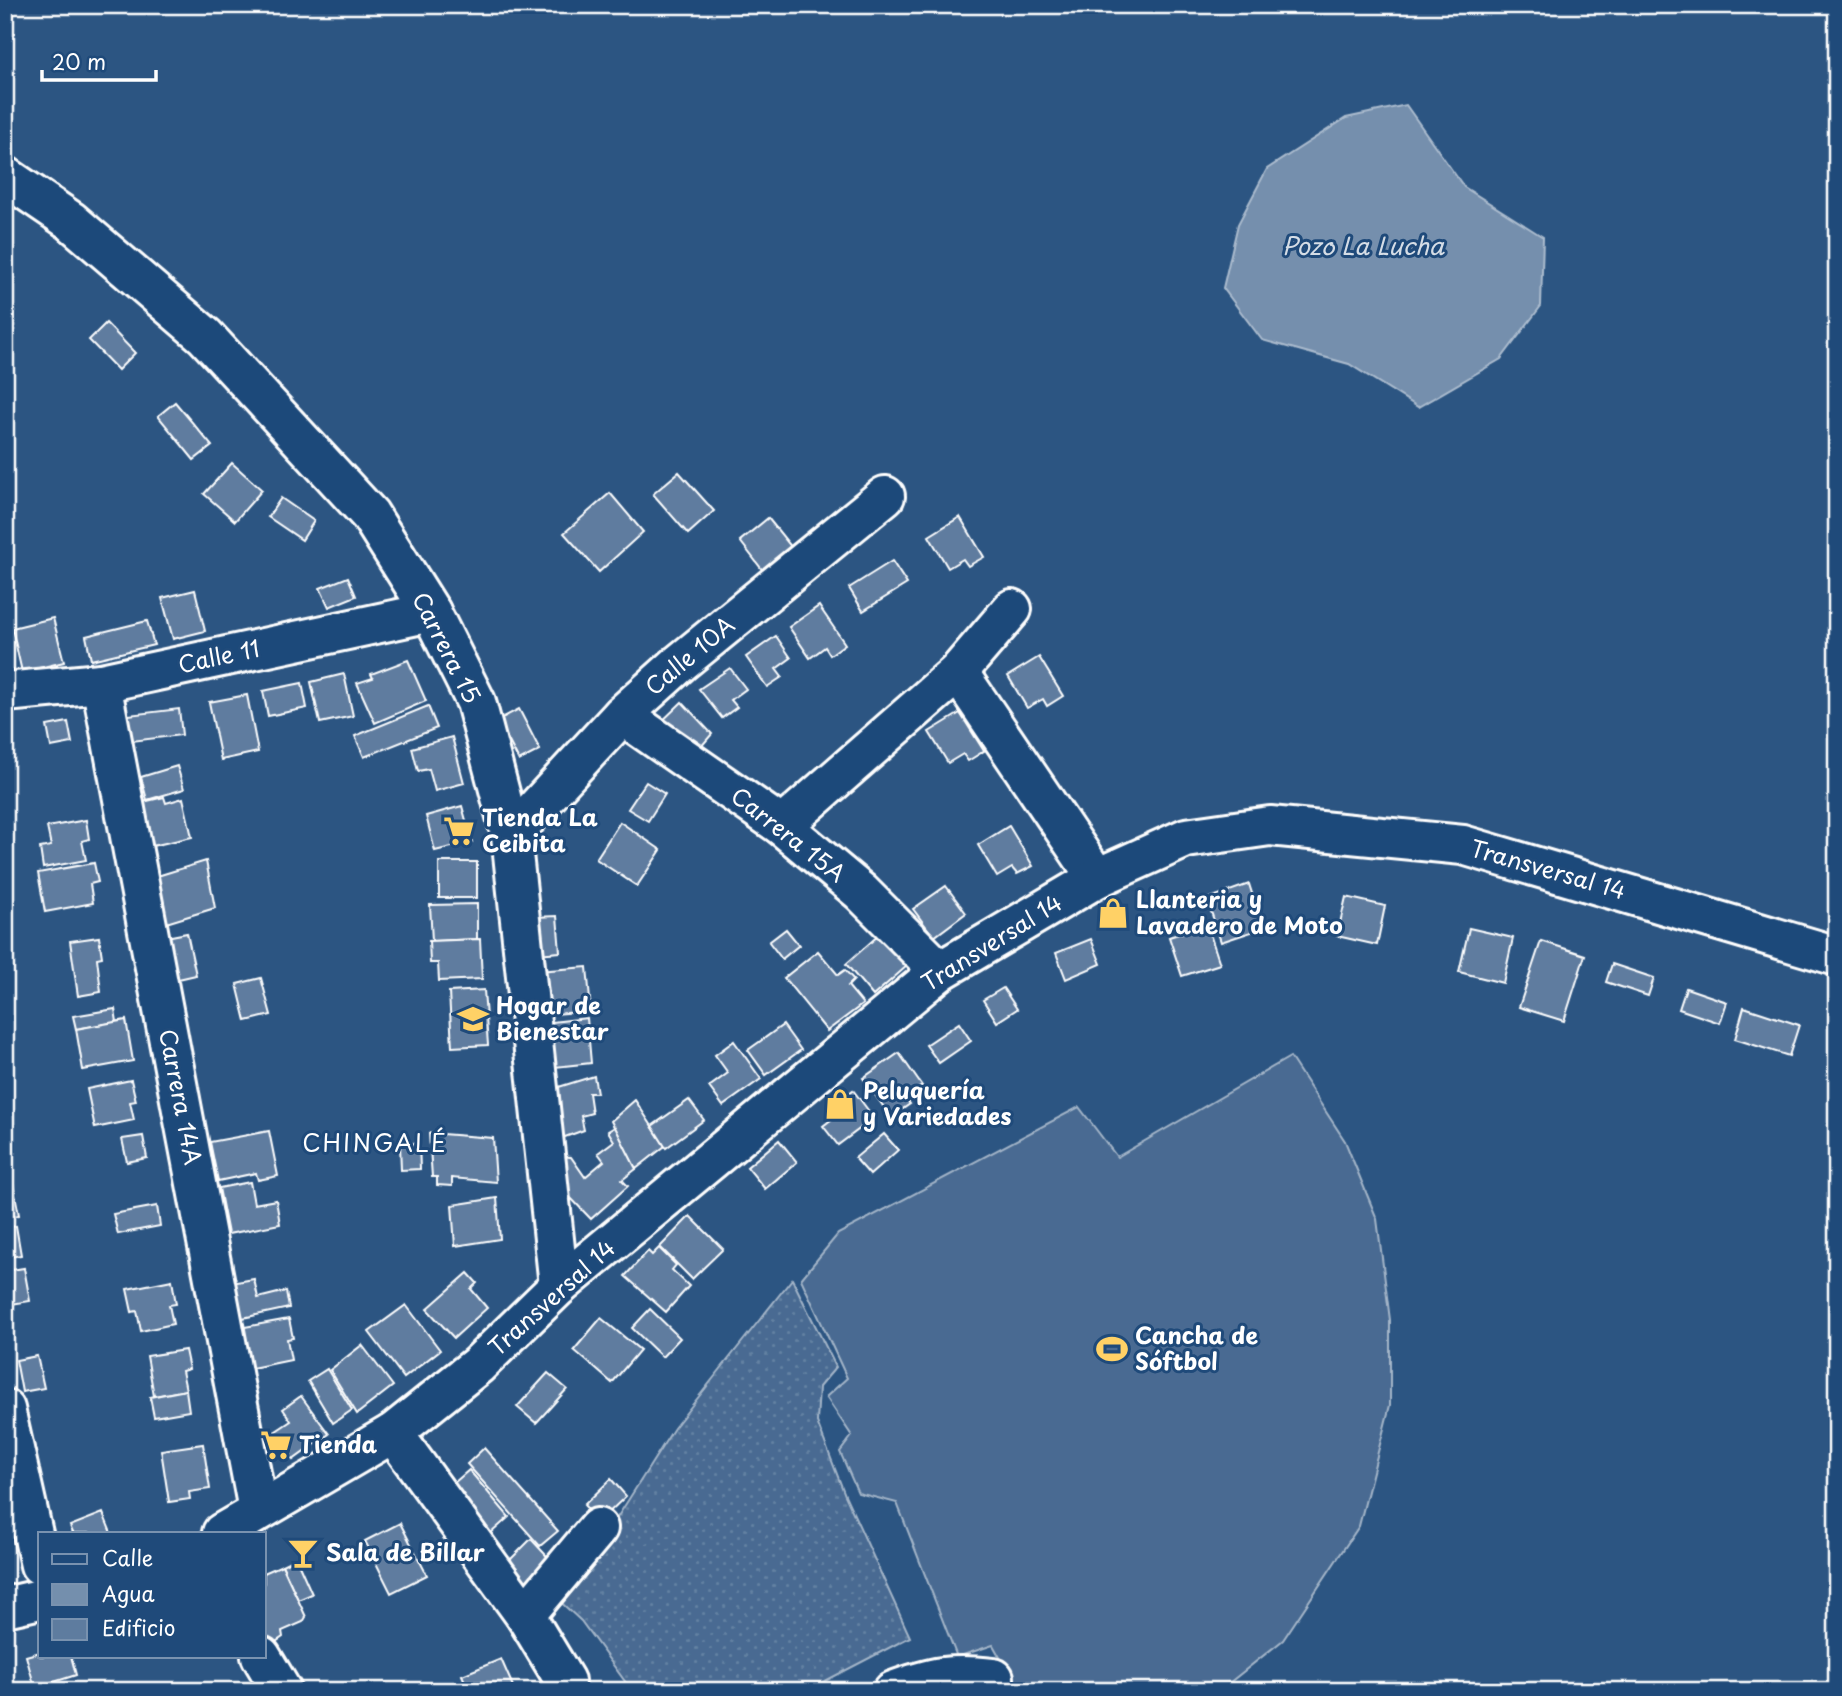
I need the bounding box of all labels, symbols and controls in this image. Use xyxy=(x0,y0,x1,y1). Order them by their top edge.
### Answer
scale bar xyxy=(42,38,156,82)
text: 20 m xyxy=(52,45,106,77)
water label: Pozo La Lucha xyxy=(1282,227,1446,263)
street label: Carrera 15 xyxy=(404,585,490,709)
street label: Calle 10A xyxy=(637,607,741,703)
street label: Calle 11 xyxy=(175,630,263,681)
street label: Carrera 15A xyxy=(724,778,854,890)
place label: Tienda La Ceibita xyxy=(482,799,598,860)
supermarket icon: Tienda La Ceibita xyxy=(442,814,476,848)
street label: Transversal 14 xyxy=(1467,830,1630,907)
place label: Llanteria y Lavadero de Moto xyxy=(1136,881,1343,942)
street label: Transversal 14 xyxy=(914,884,1068,999)
shop icon: Llanteria y Lavadero de Moto xyxy=(1096,896,1130,930)
place label: Hogar de Bienestar xyxy=(496,987,609,1048)
school or university icon: Hogar de Bienestar xyxy=(456,1002,490,1036)
street label: Carrera 14A xyxy=(151,1026,212,1168)
place label: Peluquería y Variedades xyxy=(863,1072,1011,1133)
shop icon: Peluquería y Variedades xyxy=(823,1087,857,1121)
district label: CHINGALÉ xyxy=(302,1124,448,1160)
street label: Transversal 14 xyxy=(480,1230,622,1364)
place label: Cancha de Sóftbol xyxy=(1135,1317,1258,1378)
sports icon: Cancha de Sóftbol xyxy=(1095,1332,1129,1366)
place label: Tienda xyxy=(299,1426,377,1461)
supermarket icon: Tienda xyxy=(259,1428,293,1462)
legend xyxy=(38,1532,266,1658)
place label: Sala de Billar xyxy=(326,1534,485,1569)
bar icon: Sala de Billar xyxy=(286,1536,320,1570)
text: Calle xyxy=(102,1541,153,1573)
text: Agua xyxy=(102,1577,155,1609)
text: Edificio xyxy=(102,1611,175,1643)

